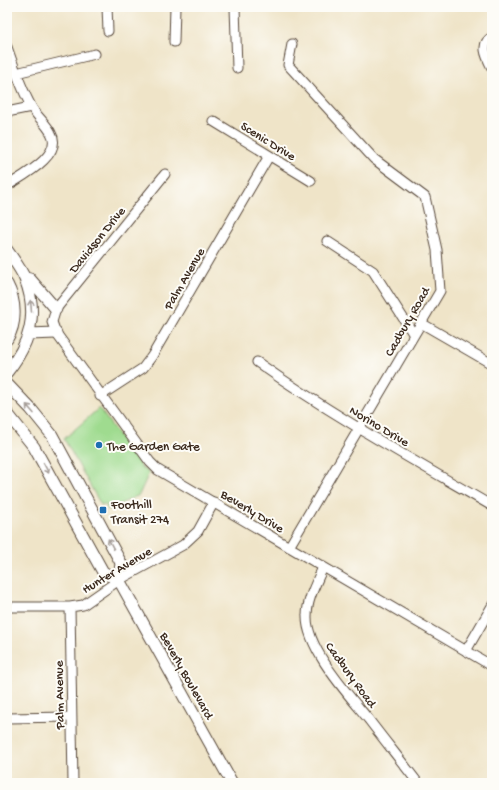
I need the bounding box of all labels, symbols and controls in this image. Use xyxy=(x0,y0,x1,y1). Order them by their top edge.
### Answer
street label: Scenic Drive xyxy=(237,119,298,165)
street label: Davidson Drive xyxy=(66,204,129,278)
street label: Palm Avenue xyxy=(161,246,209,314)
street label: Cadbury Road xyxy=(382,284,435,359)
one-way arrow xyxy=(28,300,35,313)
one-way arrow xyxy=(26,403,35,414)
street label: Norino Drive xyxy=(346,403,412,451)
marker: The Garden Gate xyxy=(94,440,104,450)
place label: The Garden Gate xyxy=(106,440,200,455)
one-way arrow xyxy=(42,462,50,474)
street label: Beverly Drive xyxy=(217,487,286,537)
place label: Foothill Transit 274 xyxy=(110,498,169,528)
marker: Foothill Transit 274 xyxy=(98,505,108,515)
one-way arrow xyxy=(106,538,114,550)
street label: Hunter Avenue xyxy=(80,544,155,598)
street label: Beverly Boulevard xyxy=(155,629,217,723)
street label: Cadbury Road xyxy=(321,640,380,712)
street label: Palm Avenue xyxy=(52,660,69,730)

